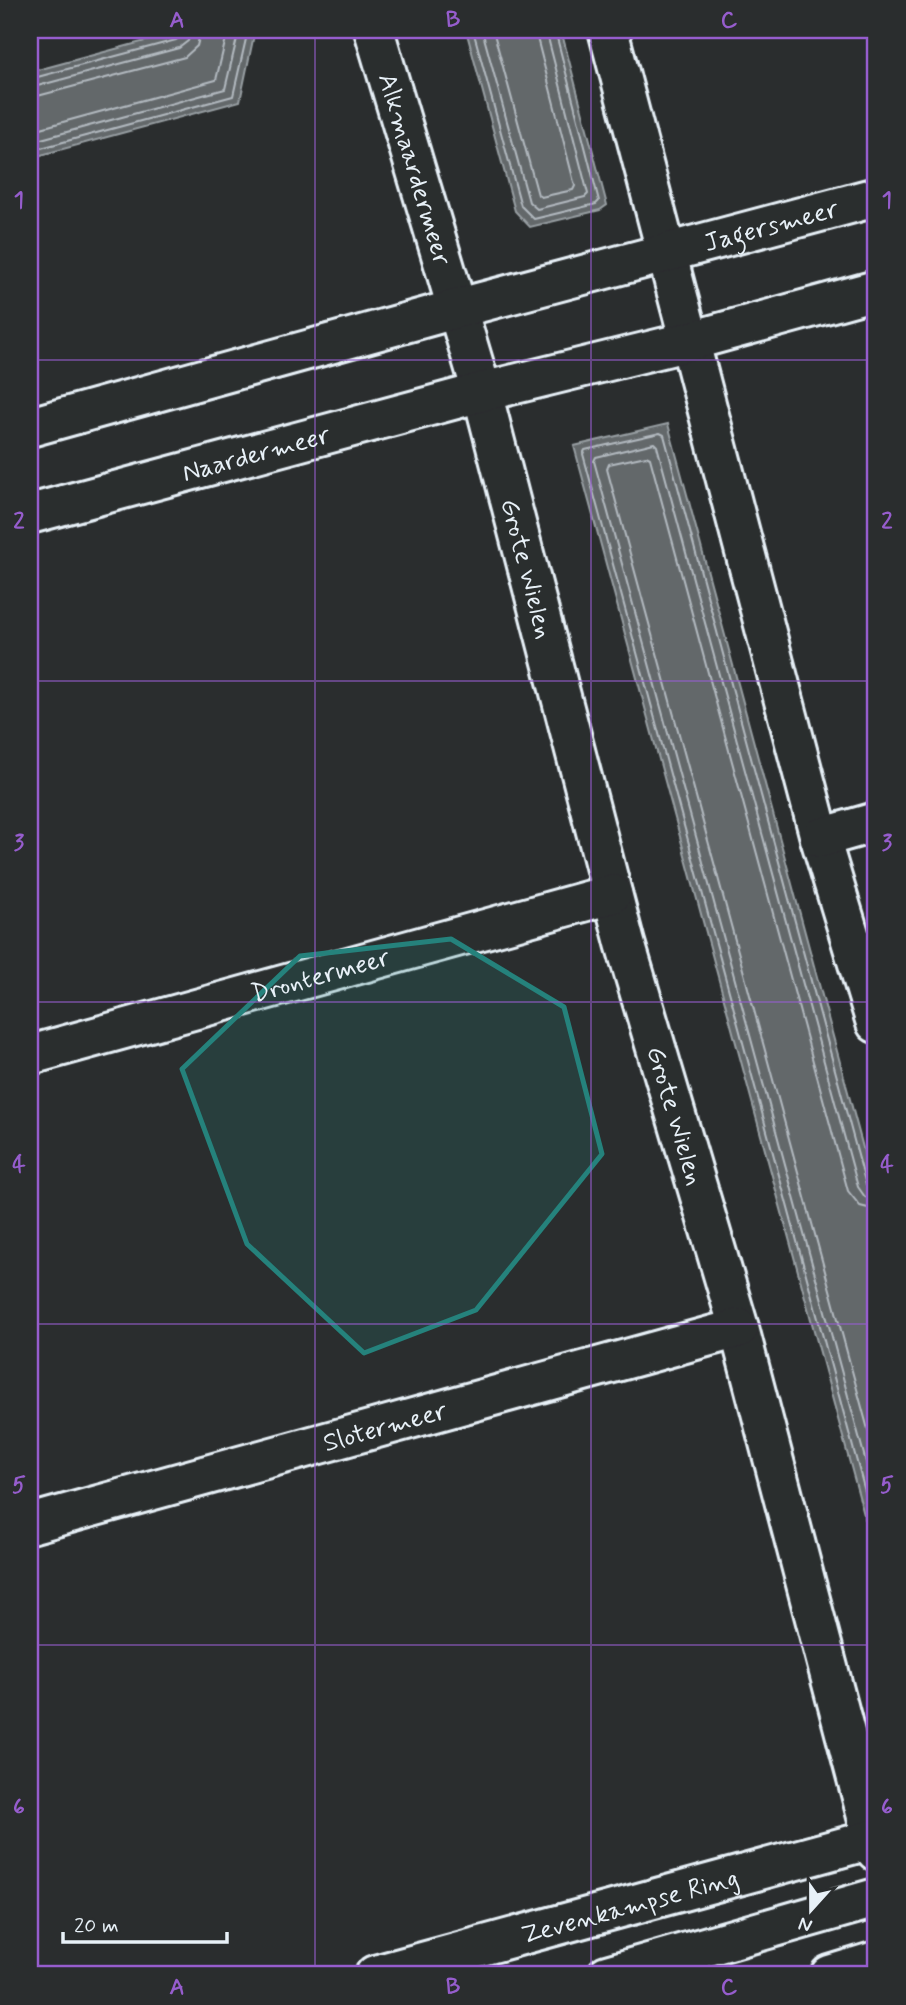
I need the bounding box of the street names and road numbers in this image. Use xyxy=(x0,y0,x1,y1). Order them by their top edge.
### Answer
street label: Alkmaardermeer xyxy=(369,70,458,270)
street label: Jagersmeer xyxy=(701,193,843,261)
street label: Naardermeer xyxy=(179,419,335,491)
street label: Grote Wielen xyxy=(491,495,560,643)
street label: Drontermeer xyxy=(248,941,394,1012)
street label: Grote Wielen xyxy=(638,1042,711,1190)
street label: Slotermeer xyxy=(320,1394,452,1461)
street label: Zevenkampse Ring xyxy=(518,1862,743,1953)

